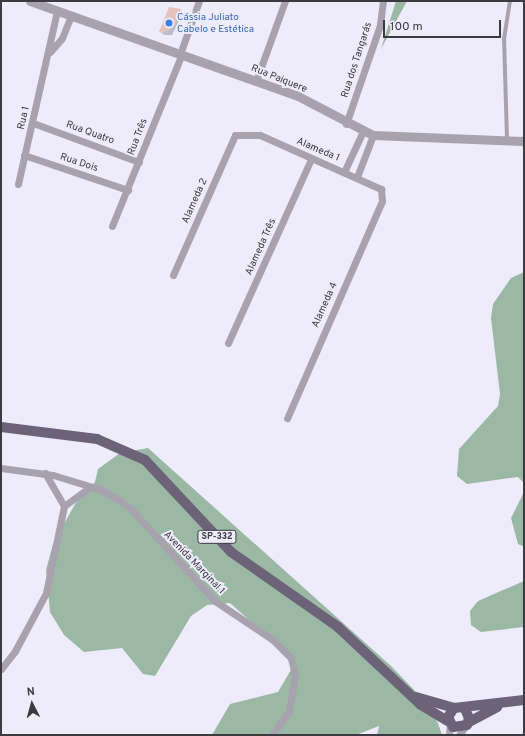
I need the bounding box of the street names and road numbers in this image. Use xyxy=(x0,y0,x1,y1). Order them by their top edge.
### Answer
street label: Rua dos Tangarás xyxy=(339,20,375,100)
street label: Rua Paiquere xyxy=(249,62,309,96)
street label: Rua 1 xyxy=(16,105,32,131)
street label: Rua Três xyxy=(125,117,151,157)
street label: Rua Quatro xyxy=(64,119,116,147)
street label: Alameda 1 xyxy=(295,136,341,164)
street label: Rua Dois xyxy=(58,151,100,175)
street label: Alameda 2 xyxy=(180,176,210,226)
street label: Alameda Três xyxy=(243,217,279,277)
street label: Alameda 4 xyxy=(310,280,340,330)
street label: Avenida Marginal 1 xyxy=(161,529,227,597)
road number: SP-332 xyxy=(197,530,237,544)

